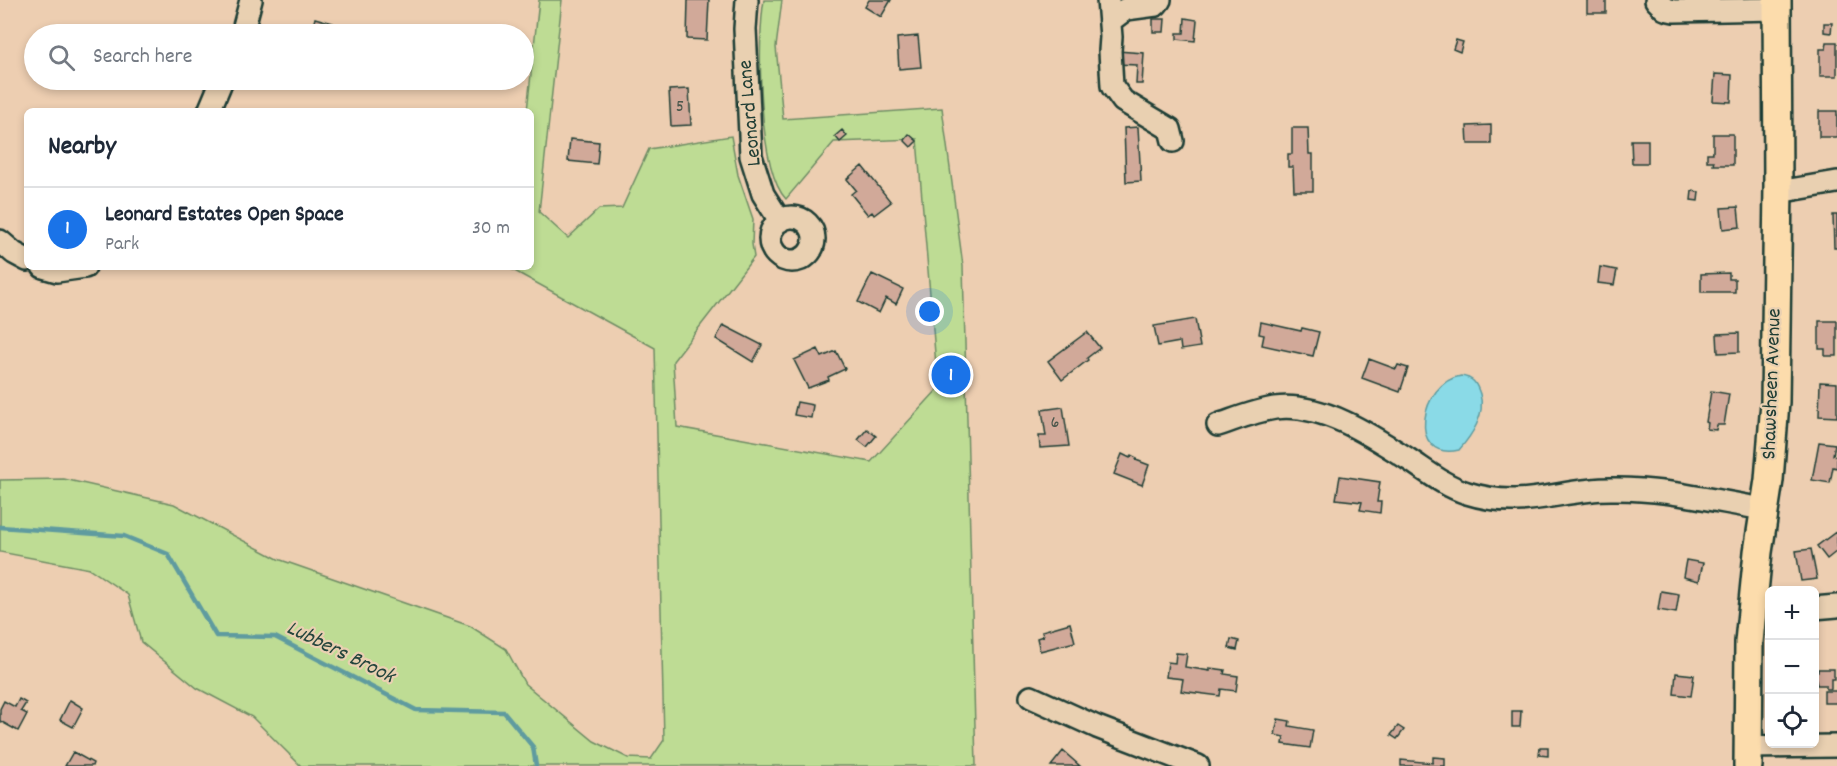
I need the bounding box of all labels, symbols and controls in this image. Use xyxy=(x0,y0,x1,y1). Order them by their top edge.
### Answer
search box xyxy=(24,24,534,90)
icon: search xyxy=(45,41,78,74)
text: Search here xyxy=(93,42,192,73)
street label: Leonard Lane xyxy=(731,59,771,167)
house number: 5 xyxy=(676,95,684,120)
text: Nearby xyxy=(48,129,116,166)
text: Leonard Estates Open Space xyxy=(105,200,344,231)
text: 1 xyxy=(65,215,70,243)
text: 30 m xyxy=(472,215,510,243)
text: Park xyxy=(105,231,139,259)
your location xyxy=(915,297,944,326)
street label: Shawsheen Avenue xyxy=(1755,308,1791,460)
pin: 1 xyxy=(932,352,970,398)
house number: 6 xyxy=(1051,411,1059,436)
map controls xyxy=(1765,586,1819,748)
button: + xyxy=(1765,586,1819,640)
water label: Lubbers Brook xyxy=(281,613,401,693)
button: − xyxy=(1765,640,1819,694)
button: locate xyxy=(1765,694,1819,748)

